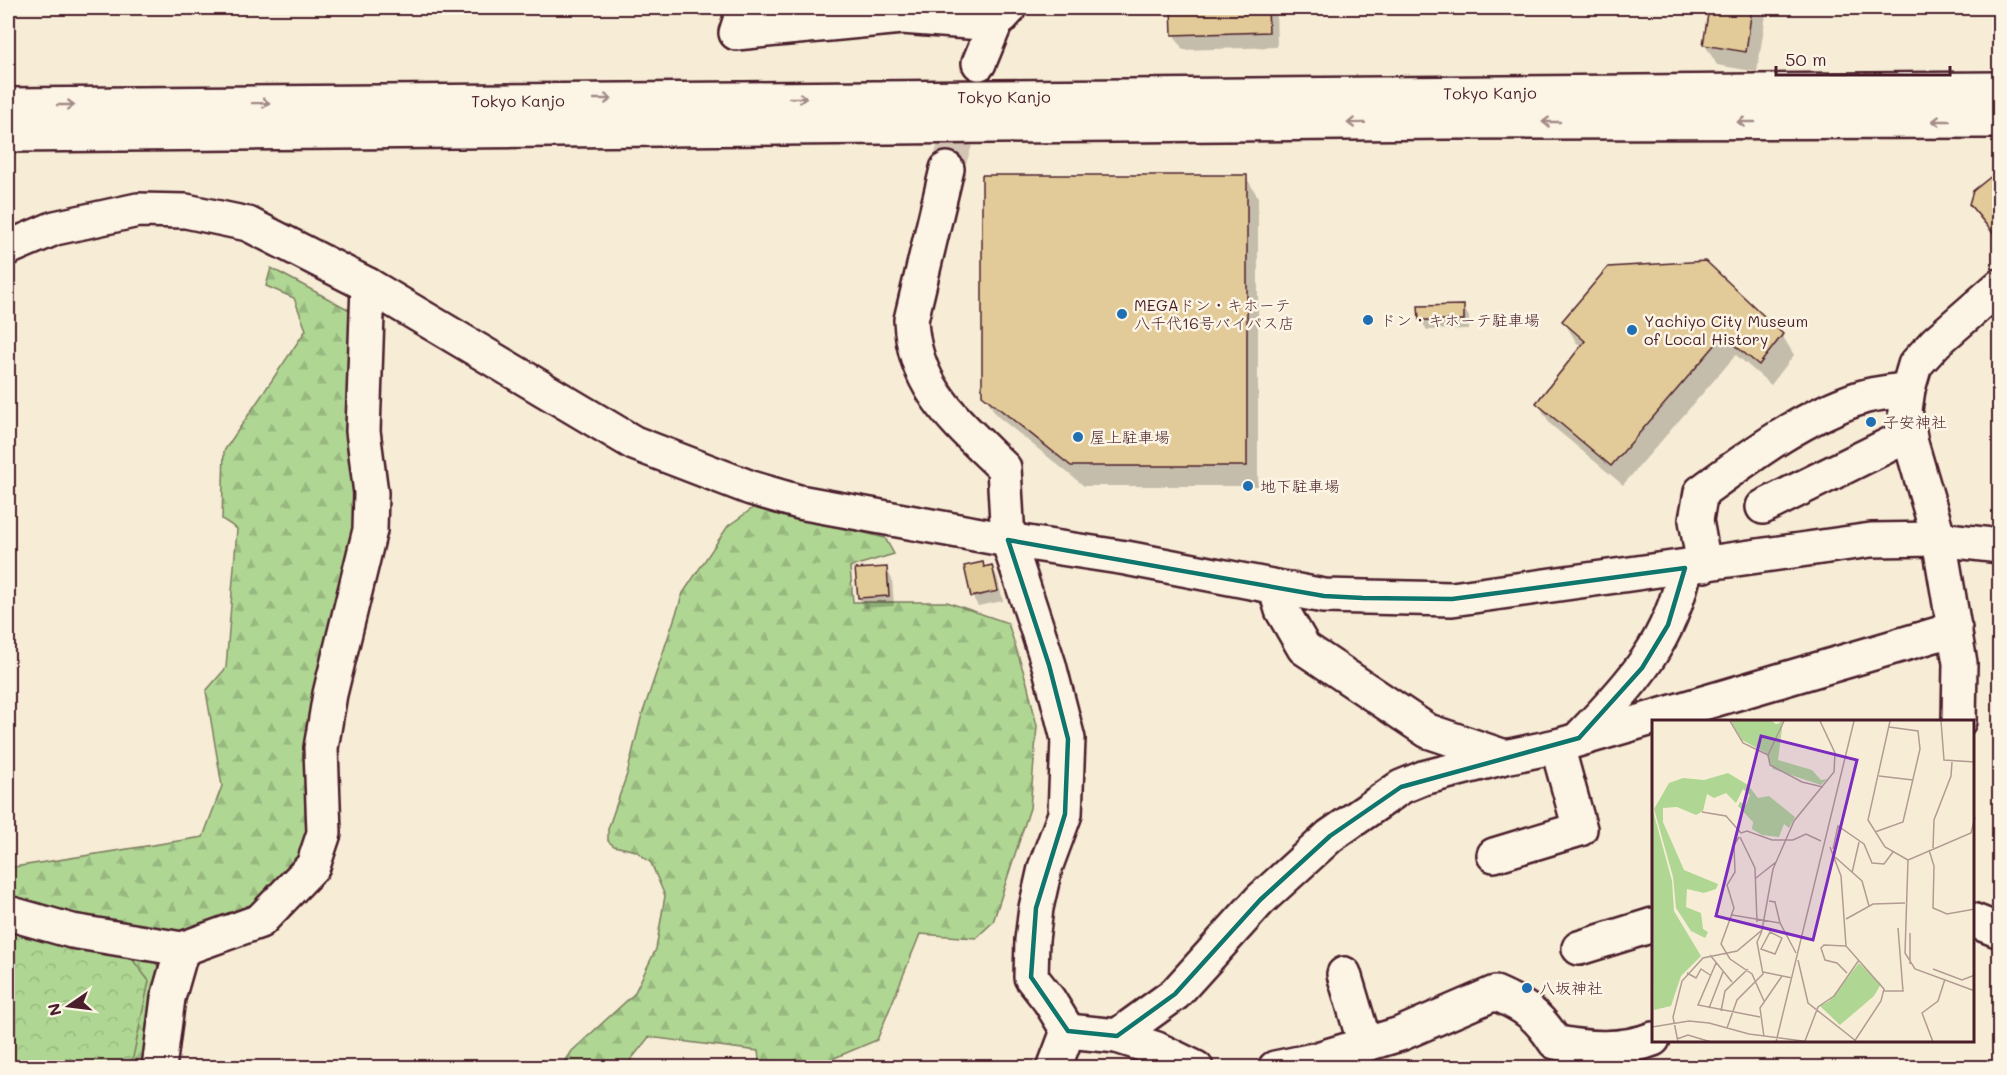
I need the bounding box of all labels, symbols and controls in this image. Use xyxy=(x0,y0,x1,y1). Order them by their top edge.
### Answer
scale bar xyxy=(1776,39,1950,77)
text: 50 m xyxy=(1785,47,1827,71)
street label: Tokyo Kanjo xyxy=(1443,82,1537,103)
street label: Tokyo Kanjo xyxy=(957,86,1051,107)
street label: Tokyo Kanjo xyxy=(471,90,565,111)
one-way arrow xyxy=(787,92,807,104)
one-way arrow xyxy=(592,93,612,105)
one-way arrow xyxy=(250,97,270,109)
one-way arrow xyxy=(55,99,75,110)
one-way arrow xyxy=(1932,115,1952,127)
one-way arrow xyxy=(1542,116,1562,128)
one-way arrow xyxy=(1737,116,1757,128)
one-way arrow xyxy=(1347,117,1367,129)
place label: MEGAドン・キホーテ 八千代16号バイパス店 xyxy=(1134,294,1295,333)
marker: MEGAドン・キホーテ 八千代16号バイパス店 xyxy=(1115,307,1129,321)
place label: ドン・キホーテ駐車場 xyxy=(1380,309,1540,330)
place label: Yachiyo City Museum of Local History xyxy=(1644,310,1808,349)
marker: ドン・キホーテ駐車場 xyxy=(1361,313,1375,327)
marker: Yachiyo City Museum of Local History xyxy=(1625,323,1639,337)
place label: 子安神社 xyxy=(1883,411,1947,432)
marker: 子安神社 xyxy=(1864,415,1878,429)
place label: 屋上駐車場 xyxy=(1090,426,1170,447)
marker: 屋上駐車場 xyxy=(1071,430,1085,444)
place label: 地下駐車場 xyxy=(1260,475,1340,496)
marker: 地下駐車場 xyxy=(1241,479,1255,493)
inset map xyxy=(1652,720,1974,1042)
north arrow xyxy=(39,976,99,1036)
place label: 八坂神社 xyxy=(1539,977,1603,998)
marker: 八坂神社 xyxy=(1520,981,1534,995)
text: N xyxy=(42,1001,66,1018)

